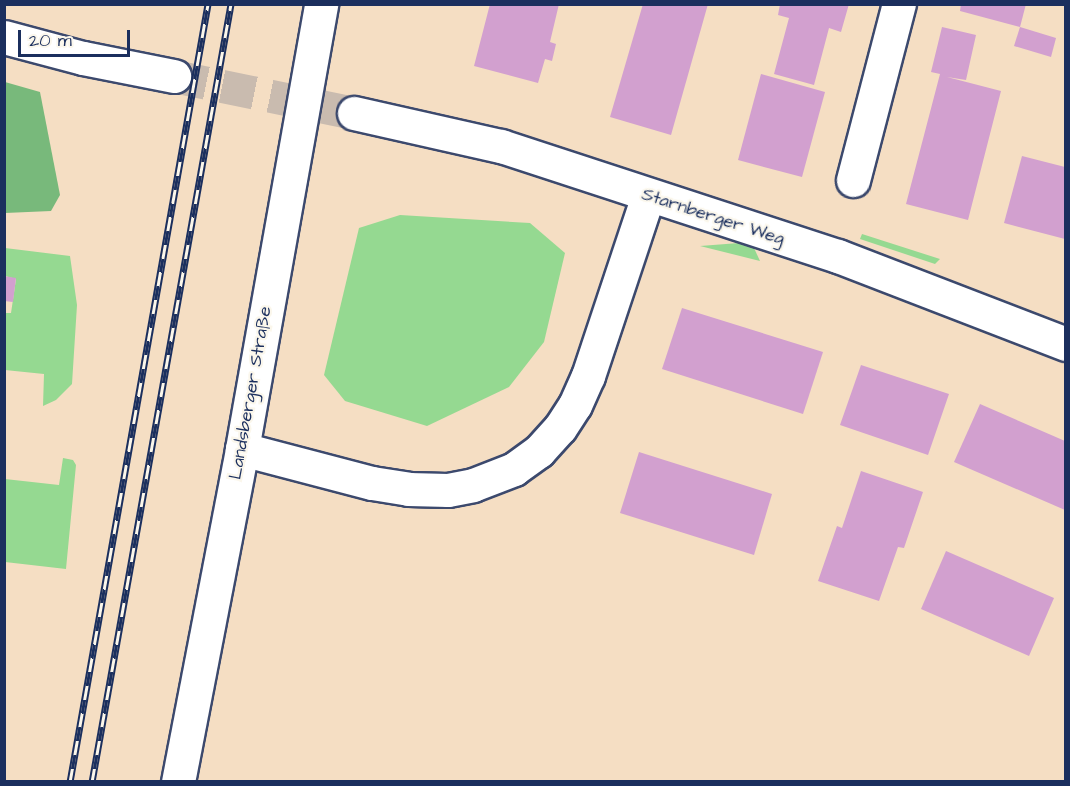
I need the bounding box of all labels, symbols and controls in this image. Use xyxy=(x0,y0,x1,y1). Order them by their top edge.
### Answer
scale bar xyxy=(21,18,134,56)
text: 20 m xyxy=(29,28,72,53)
street label: Starnberger Weg xyxy=(639,184,787,250)
street label: Landsberger Straße xyxy=(225,305,277,481)

